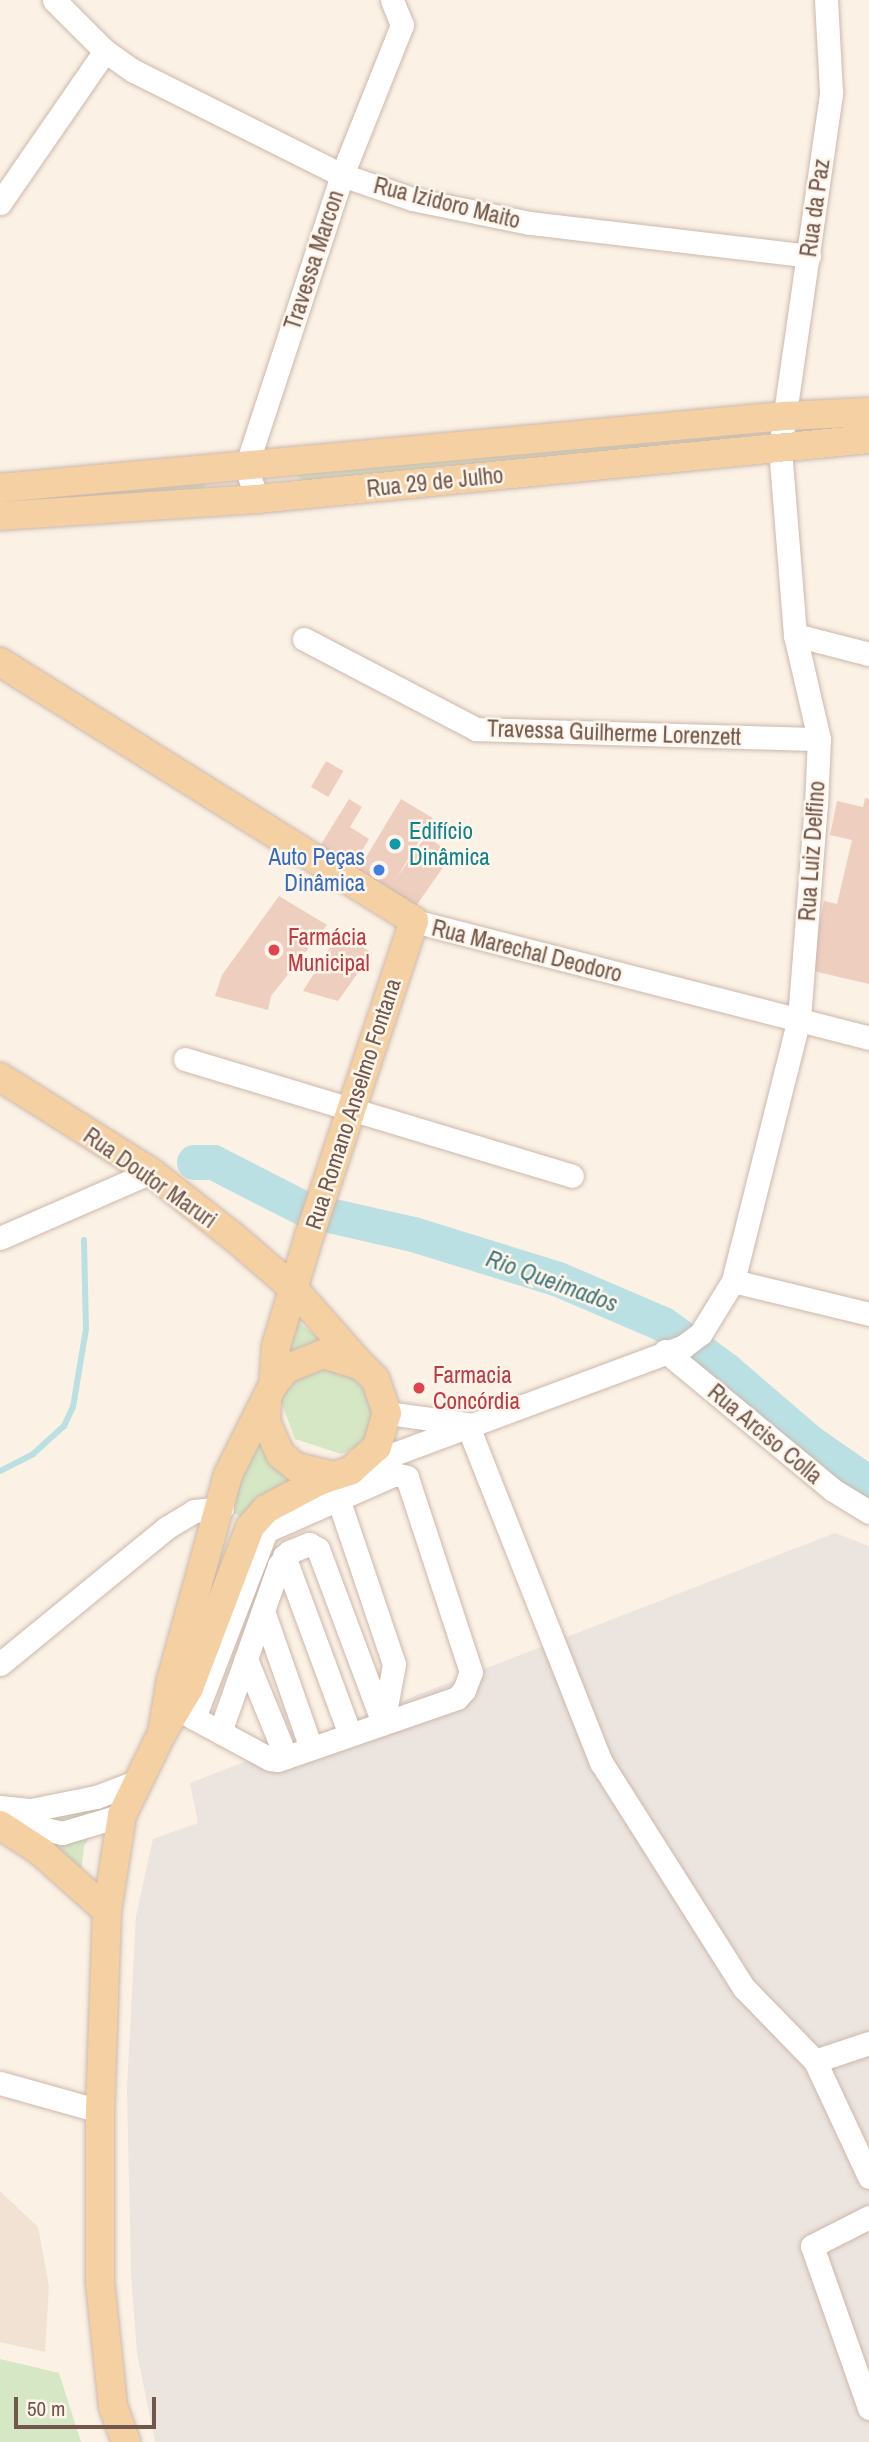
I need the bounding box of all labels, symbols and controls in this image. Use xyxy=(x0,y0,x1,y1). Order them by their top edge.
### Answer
street label: Rua da Paz xyxy=(794,157,836,259)
street label: Rua Izidoro Maito xyxy=(371,171,523,235)
street label: Travessa Marcon xyxy=(278,187,350,333)
street label: Rua 29 de Julho xyxy=(365,461,505,503)
street label: Travessa Guilherme Lorenzett xyxy=(487,715,741,751)
street label: Rua Luiz Delfino xyxy=(793,780,831,922)
place label: Edifício Dinâmica xyxy=(409,817,490,871)
marker: Edifício Dinâmica xyxy=(387,836,403,852)
place label: Auto Peças Dinâmica xyxy=(269,843,365,897)
marker: Auto Peças Dinâmica xyxy=(371,862,387,878)
street label: Rua Marechal Deodoro xyxy=(429,914,625,988)
place label: Farmácia Municipal xyxy=(288,923,370,977)
marker: Farmácia Municipal xyxy=(266,942,282,958)
street label: Rua Romano Anselmo Fontana xyxy=(299,975,407,1233)
street label: Rua Doutor Maruri xyxy=(78,1122,222,1234)
water label: Rio Queimados xyxy=(482,1244,622,1318)
place label: Farmacia Concórdia xyxy=(433,1361,520,1415)
street label: Rua Arciso Colla xyxy=(702,1378,828,1490)
marker: Farmacia Concórdia xyxy=(411,1380,427,1396)
scale bar xyxy=(18,2382,159,2426)
text: 50 m xyxy=(27,2394,65,2423)

